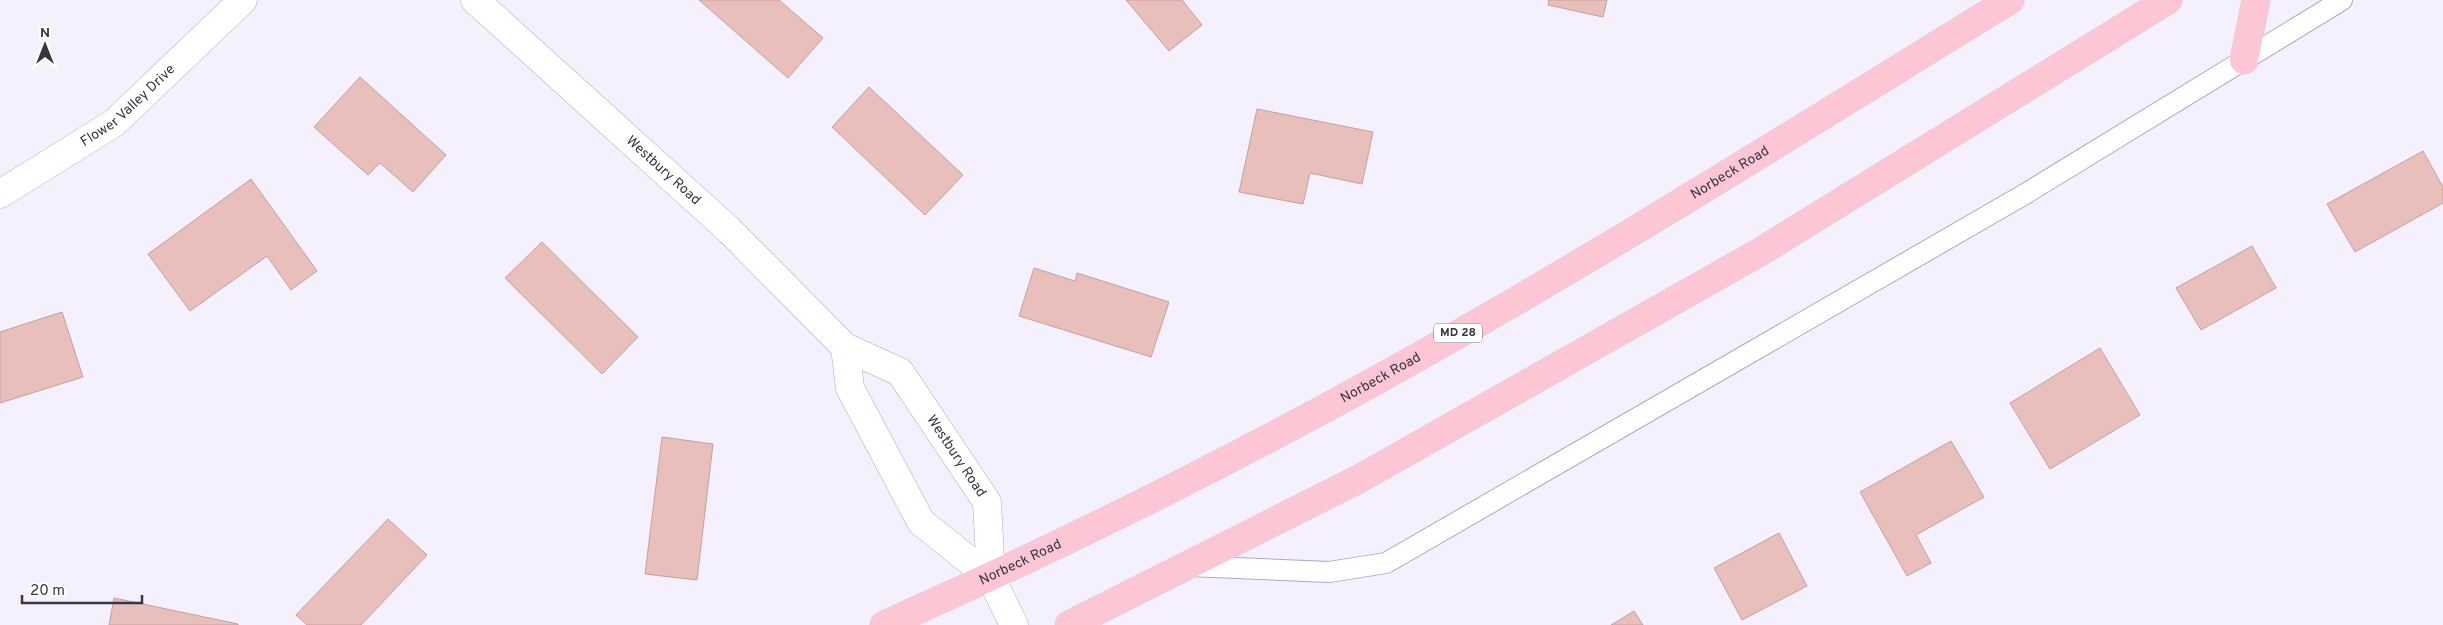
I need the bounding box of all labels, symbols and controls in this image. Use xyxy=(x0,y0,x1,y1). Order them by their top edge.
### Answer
north arrow xyxy=(20,20,70,70)
text: N xyxy=(40,25,50,42)
street label: Flower Valley Drive xyxy=(77,61,179,150)
street label: Westbury Road xyxy=(622,132,704,209)
street label: Norbeck Road xyxy=(1687,142,1772,203)
road number: MD 28 xyxy=(1434,323,1482,342)
street label: Norbeck Road xyxy=(1338,349,1424,407)
street label: Westbury Road xyxy=(923,412,990,500)
street label: Norbeck Road xyxy=(976,536,1064,589)
scale bar xyxy=(22,572,142,604)
text: 20 m xyxy=(30,582,65,601)

